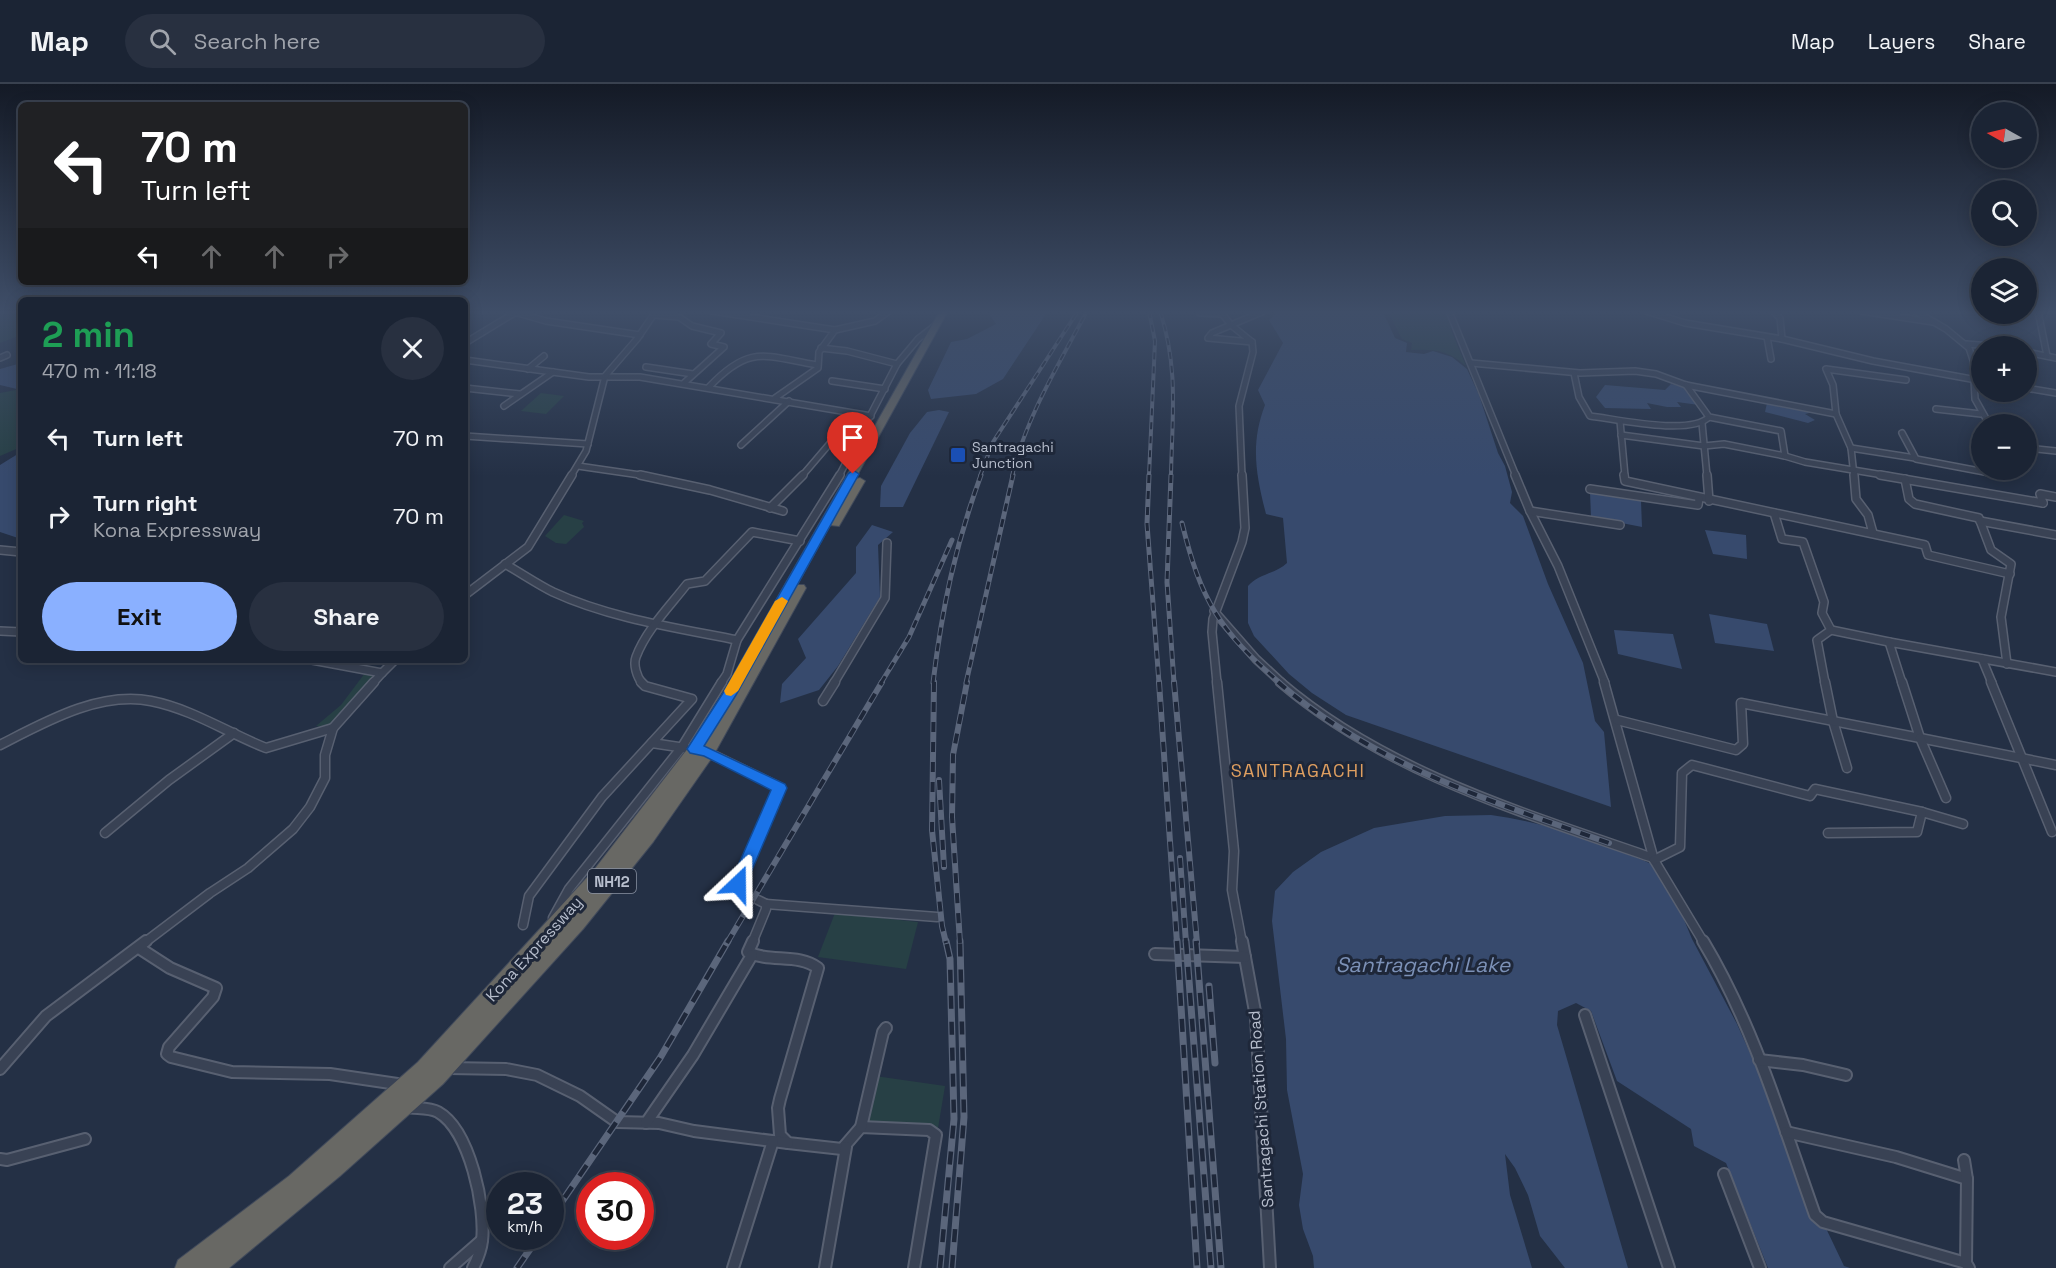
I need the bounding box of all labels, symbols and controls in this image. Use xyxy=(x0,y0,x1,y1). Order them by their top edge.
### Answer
search box xyxy=(125,14,545,68)
text: Map xyxy=(30,23,89,59)
icon: search xyxy=(146,25,179,58)
text: Search here xyxy=(194,27,321,55)
text: Map xyxy=(1791,28,1835,55)
text: Layers xyxy=(1868,28,1935,55)
text: Share xyxy=(1968,28,2026,55)
north arrow xyxy=(1971,102,2037,168)
map controls xyxy=(1971,102,2037,480)
text: 70 m xyxy=(141,121,238,174)
icon: left xyxy=(42,126,120,204)
text: Turn left xyxy=(141,173,251,208)
button: search xyxy=(1971,180,2037,246)
icon: left xyxy=(132,240,165,273)
icon: ahead xyxy=(195,240,228,273)
icon: ahead xyxy=(258,240,291,273)
icon: right xyxy=(321,240,354,273)
button: layers xyxy=(1971,258,2037,324)
text: 2 min xyxy=(42,312,135,358)
button: close xyxy=(381,317,444,380)
button: + xyxy=(1971,336,2037,402)
text: 470 m · 11:18 xyxy=(42,358,157,384)
pin xyxy=(827,412,878,474)
button: − xyxy=(1971,414,2037,480)
icon: arrive xyxy=(836,421,869,454)
icon: left xyxy=(42,422,75,455)
text: Turn left xyxy=(93,424,183,452)
text: 70 m xyxy=(393,424,444,452)
place label: Santragachi Junction xyxy=(972,438,1054,472)
marker: Santragachi Junction xyxy=(949,446,967,464)
text: Turn right xyxy=(93,489,198,517)
icon: right xyxy=(42,500,75,533)
text: 70 m xyxy=(393,502,444,530)
text: Kona Expressway xyxy=(93,517,261,543)
button: Exit xyxy=(42,582,237,651)
button: Share xyxy=(249,582,444,651)
district label: SANTRAGACHI xyxy=(1231,759,1365,782)
position arrow xyxy=(706,852,770,916)
road number: NH12 xyxy=(588,869,636,893)
street label: Kona Expressway xyxy=(481,892,587,1006)
water label: Santragachi Lake xyxy=(1336,951,1512,978)
street label: Santragachi Station Road xyxy=(1244,1010,1278,1208)
speed limit sign: 30 xyxy=(576,1172,654,1250)
text: 23 xyxy=(507,1184,543,1223)
text: km/h xyxy=(507,1217,543,1236)

